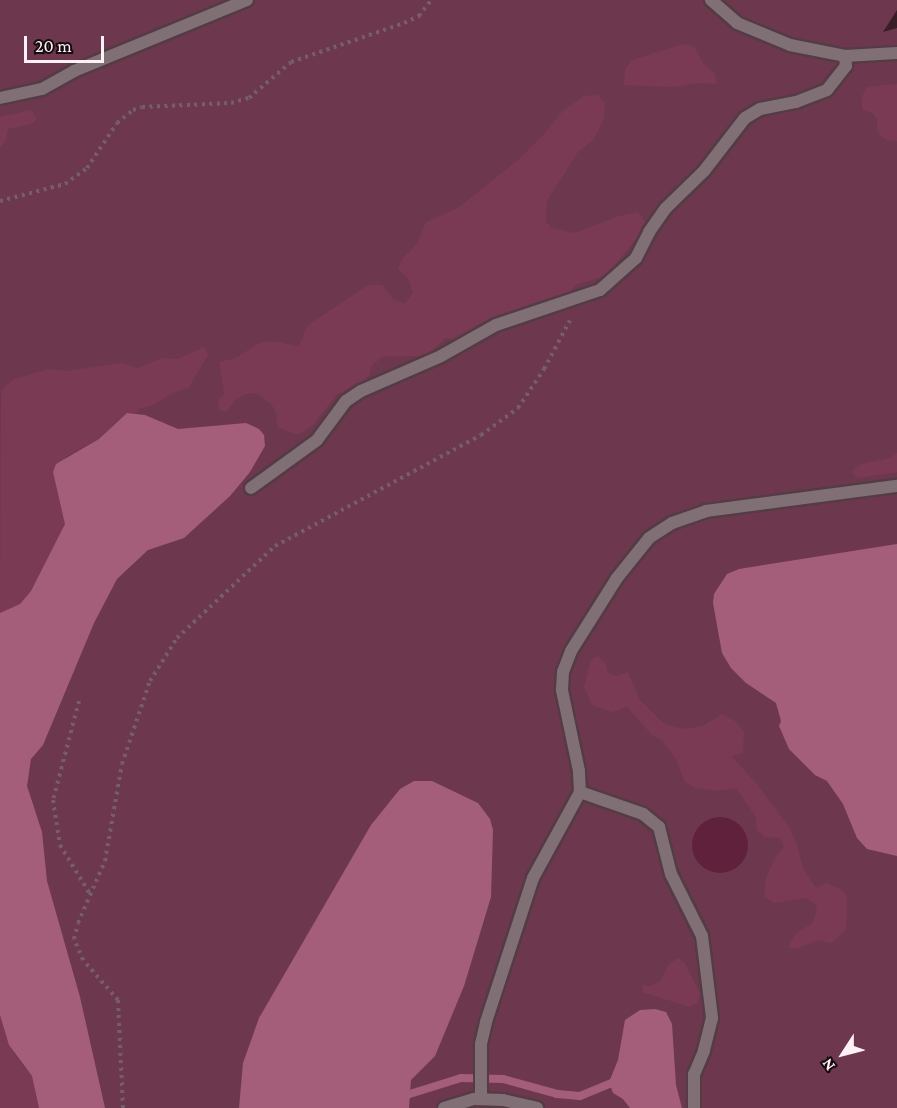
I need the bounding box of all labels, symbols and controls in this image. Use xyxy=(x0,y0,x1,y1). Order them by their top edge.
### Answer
scale bar xyxy=(27,24,106,62)
text: 20 m xyxy=(35,36,72,56)
north arrow xyxy=(813,1024,873,1084)
text: N xyxy=(818,1055,838,1074)

